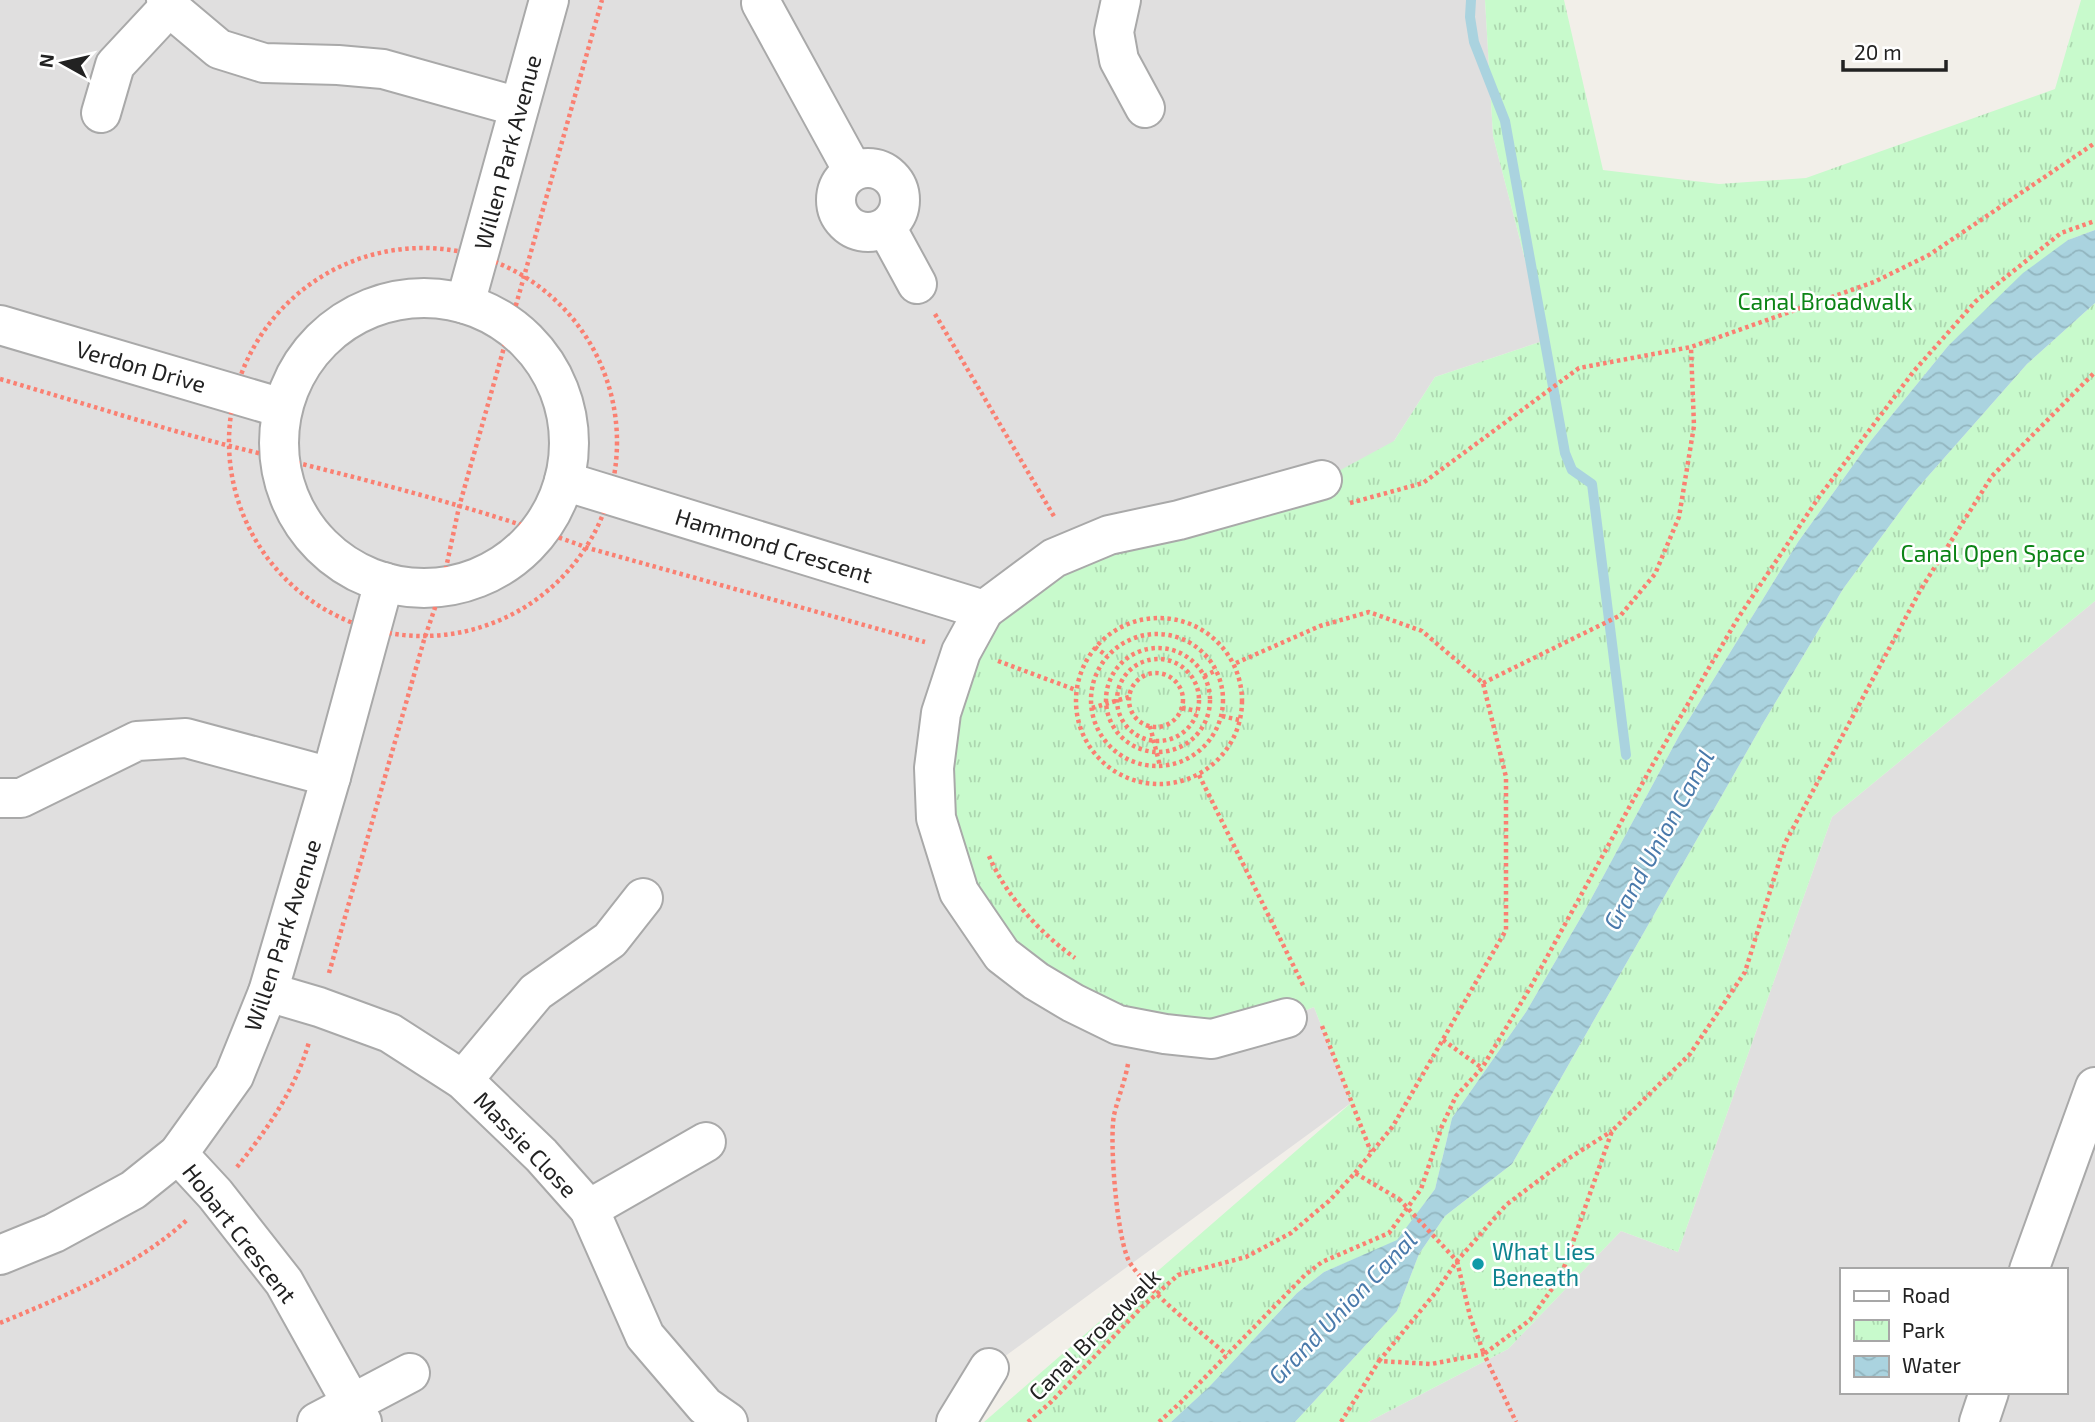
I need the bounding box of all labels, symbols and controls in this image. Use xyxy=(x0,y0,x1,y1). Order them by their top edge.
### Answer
north arrow xyxy=(28,28,98,98)
scale bar xyxy=(1843,28,1946,72)
text: 20 m xyxy=(1854,39,1902,64)
text: N xyxy=(33,52,58,69)
street label: Willen Park Avenue xyxy=(468,52,546,252)
park label: Canal Broadwalk xyxy=(1737,287,1913,315)
street label: Verdon Drive xyxy=(73,334,209,398)
street label: Hammond Crescent xyxy=(672,502,876,588)
park label: Canal Open Space xyxy=(1901,539,2085,567)
water label: Grand Union Canal xyxy=(1597,744,1719,934)
street label: Willen Park Avenue xyxy=(238,835,326,1035)
street label: Massie Close xyxy=(469,1085,583,1203)
street label: Hobart Crescent xyxy=(177,1158,303,1308)
water label: Grand Union Canal xyxy=(1262,1224,1422,1390)
place label: What Lies Beneath xyxy=(1492,1237,1595,1291)
marker: What Lies Beneath xyxy=(1470,1256,1486,1272)
street label: Canal Broadwalk xyxy=(1022,1262,1166,1406)
legend xyxy=(1840,1268,2067,1394)
text: Road xyxy=(1902,1282,1950,1307)
text: Park xyxy=(1902,1317,1945,1342)
text: Water xyxy=(1902,1352,1961,1377)

